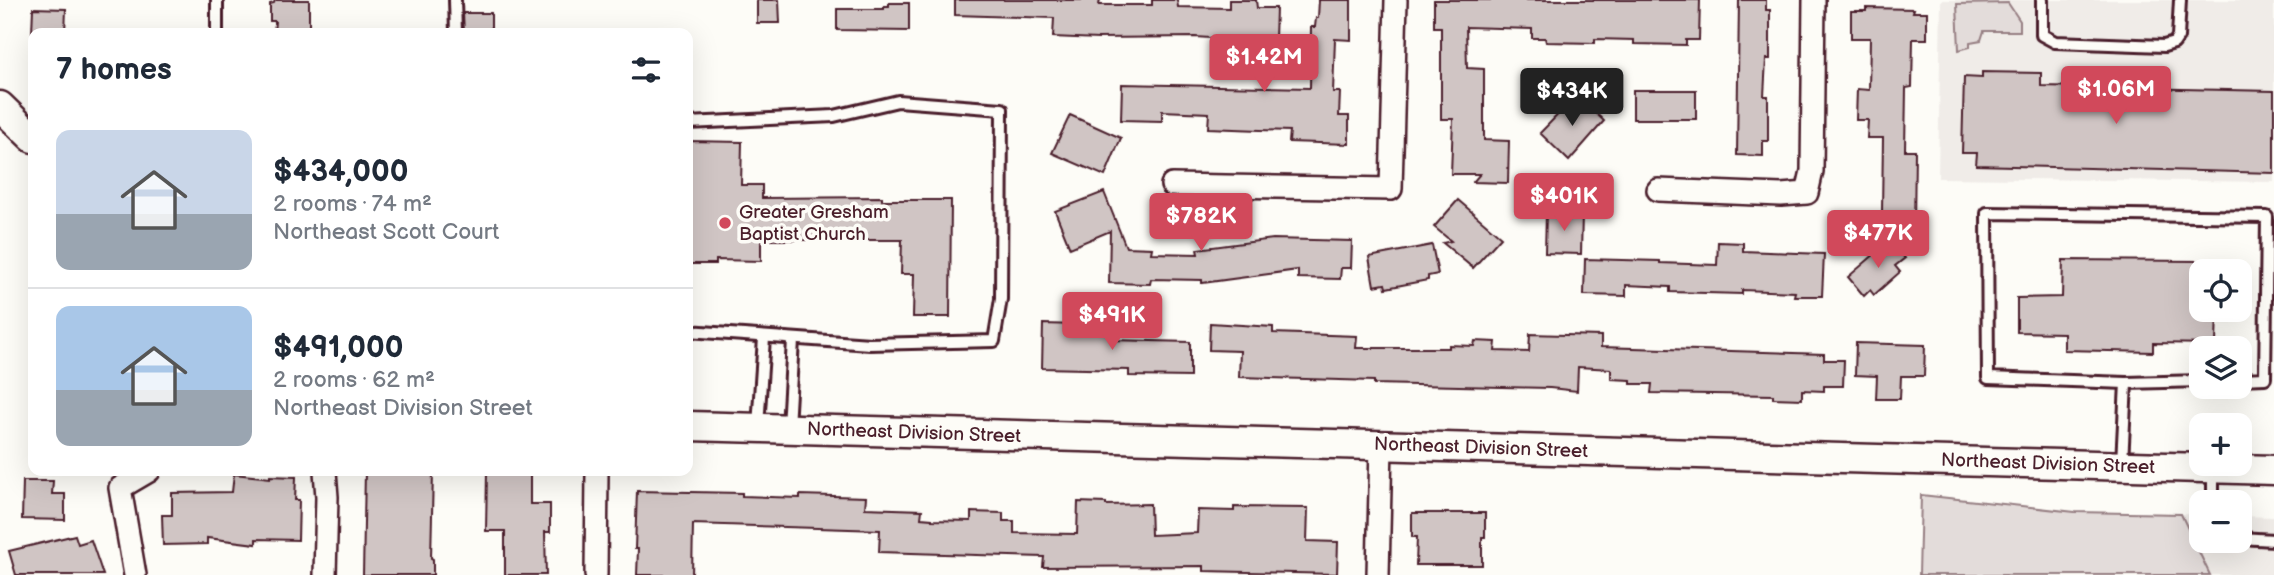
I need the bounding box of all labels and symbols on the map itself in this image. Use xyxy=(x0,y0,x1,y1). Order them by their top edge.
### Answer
pin: $1.42M xyxy=(1207,34,1321,94)
pin: $1.06M xyxy=(2059,66,2173,126)
pin: $434K xyxy=(1523,68,1621,128)
pin: $401K xyxy=(1515,174,1613,233)
pin: $782K xyxy=(1152,194,1250,253)
place label: Greater Gresham Baptist Church xyxy=(739,201,889,246)
pin: $477K xyxy=(1829,210,1927,270)
marker: Greater Gresham Baptist Church xyxy=(717,215,733,231)
pin: $491K xyxy=(1063,292,1161,352)
street label: Northeast Division Street xyxy=(806,418,1022,448)
street label: Northeast Division Street xyxy=(1373,433,1589,463)
street label: Northeast Division Street xyxy=(1940,449,2156,479)

